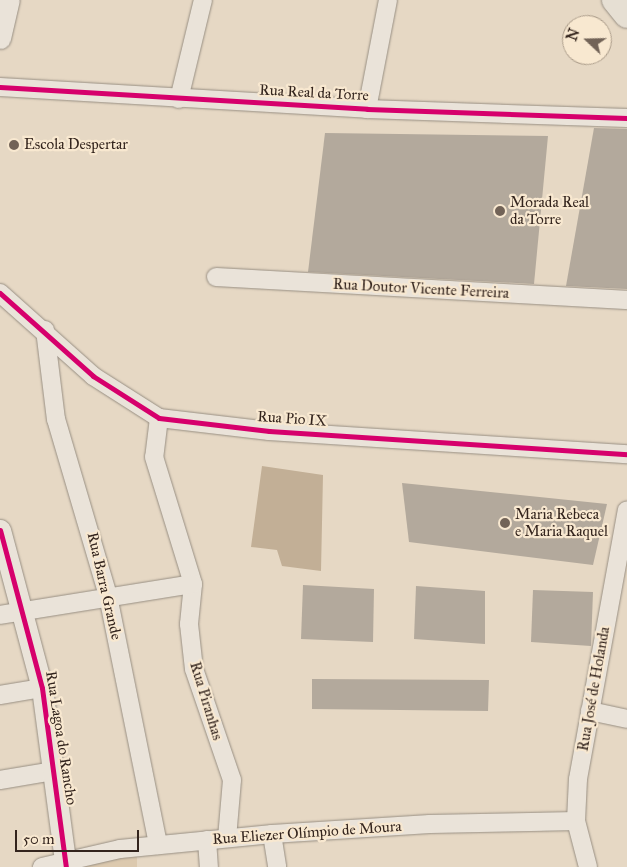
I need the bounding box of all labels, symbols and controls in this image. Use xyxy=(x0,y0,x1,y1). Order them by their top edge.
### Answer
north arrow xyxy=(562,15,612,65)
text: N xyxy=(563,26,584,43)
street label: Rua Real da Torre xyxy=(259,81,369,105)
place label: Escola Despertar xyxy=(24,136,128,154)
marker: Escola Despertar xyxy=(8,139,20,151)
place label: Morada Real da Torre xyxy=(510,193,589,228)
marker: Morada Real da Torre xyxy=(494,205,506,217)
street label: Rua Doutor Vicente Ferreira xyxy=(332,275,510,303)
street label: Rua Pio IX xyxy=(257,408,327,430)
place label: Maria Rebeca e Maria Raquel xyxy=(515,505,608,540)
marker: Maria Rebeca e Maria Raquel xyxy=(499,517,511,529)
street label: Rua Barra Grande xyxy=(83,530,125,642)
street label: Rua José de Holanda xyxy=(574,625,614,753)
street label: Rua Piranhas xyxy=(186,660,226,742)
street label: Rua Lagoa do Rancho xyxy=(42,670,80,806)
street label: Rua Eliezer Olímpio de Moura xyxy=(212,817,402,849)
scale bar xyxy=(18,820,141,852)
text: 50 m xyxy=(23,830,55,848)

